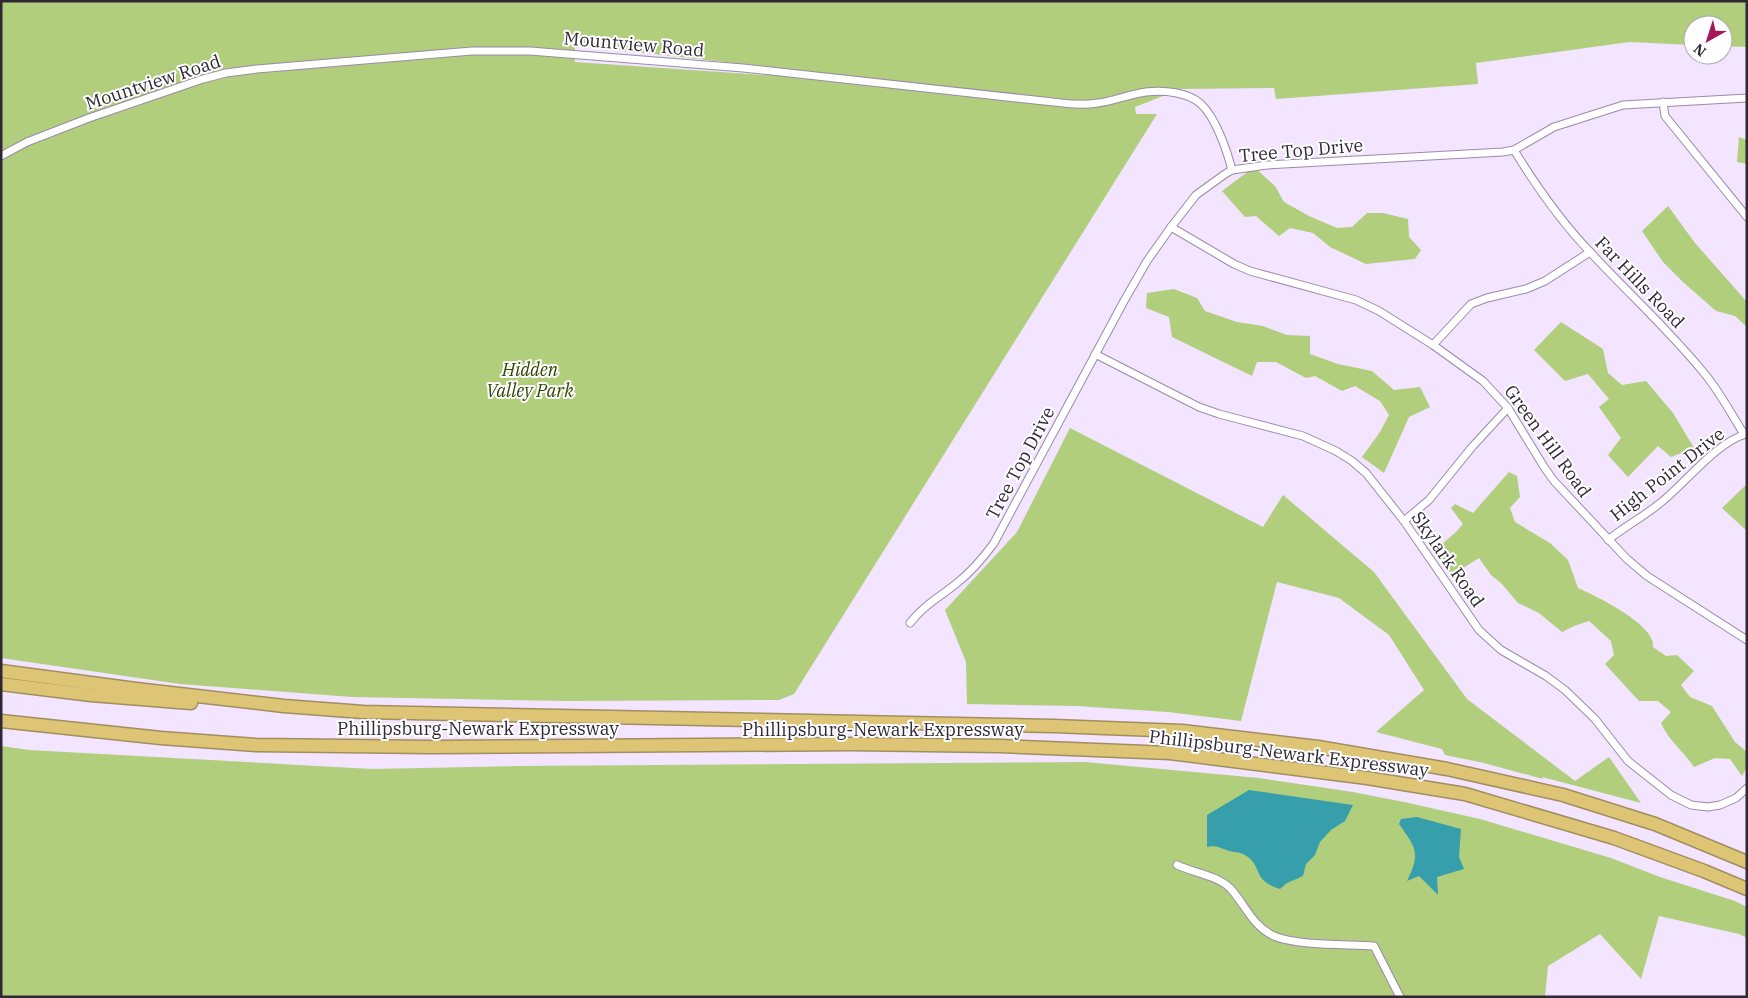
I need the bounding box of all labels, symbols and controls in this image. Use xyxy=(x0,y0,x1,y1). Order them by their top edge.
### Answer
north arrow xyxy=(1683,15,1733,65)
street label: Mountview Road xyxy=(563,26,705,62)
text: N xyxy=(1690,40,1710,61)
street label: Mountview Road xyxy=(82,49,224,115)
street label: Tree Top Drive xyxy=(1238,133,1364,167)
street label: Far Hills Road xyxy=(1590,231,1690,333)
park label: Hidden Valley Park xyxy=(486,358,574,402)
street label: Green Hill Road xyxy=(1499,380,1597,502)
street label: Tree Top Drive xyxy=(981,403,1059,523)
street label: High Point Drive xyxy=(1605,422,1729,526)
street label: Skylark Road xyxy=(1407,507,1489,611)
street label: Phillipsburg-Newark Expressway xyxy=(337,717,619,740)
street label: Phillipsburg-Newark Expressway xyxy=(742,718,1024,741)
street label: Phillipsburg-Newark Expressway xyxy=(1148,724,1431,782)

